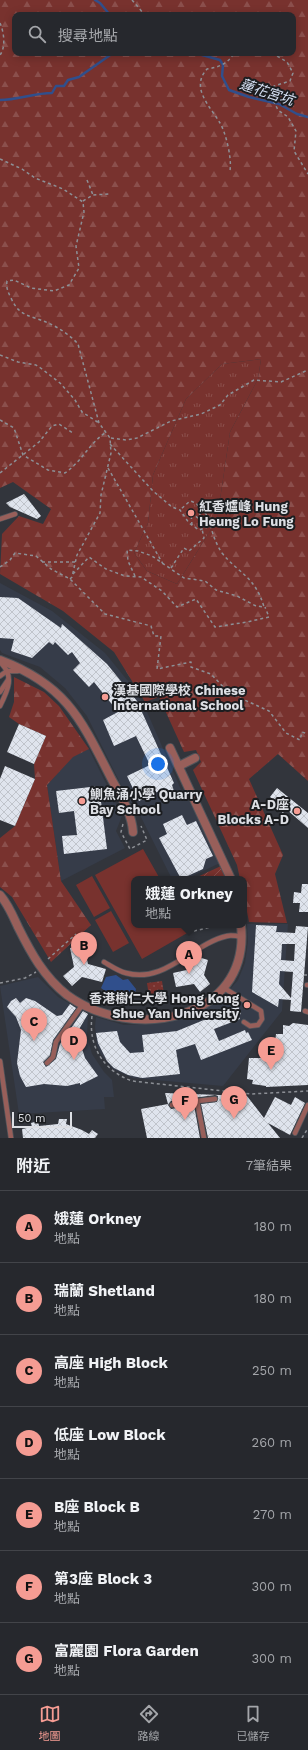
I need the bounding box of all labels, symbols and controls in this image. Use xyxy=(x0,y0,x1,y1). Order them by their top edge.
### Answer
search box xyxy=(12,12,296,56)
icon: search xyxy=(26,23,48,45)
text: 搜尋地點 xyxy=(58,27,118,45)
water label: 蓮花宮坑 xyxy=(238,76,298,109)
place label: 紅香爐峰 Hung Heung Lo Fung xyxy=(199,499,294,529)
marker: 紅香爐峰 Hung Heung Lo Fung xyxy=(186,508,196,518)
place label: 漢基國際學校 Chinese International School xyxy=(113,683,246,713)
marker: 漢基國際學校 Chinese International School xyxy=(100,692,110,702)
your location xyxy=(148,754,168,774)
place label: 鰂魚涌小學 Quarry Bay School xyxy=(90,787,203,817)
marker: 鰂魚涌小學 Quarry Bay School xyxy=(77,796,87,806)
place label: A-D座 Blocks A-D xyxy=(218,797,289,827)
marker: A-D座 Blocks A-D xyxy=(292,806,302,816)
popup xyxy=(131,876,247,928)
text: 娥蓮 Orkney xyxy=(145,885,233,903)
text: 地點 xyxy=(145,906,171,921)
pin: B xyxy=(71,932,97,965)
pin: A xyxy=(176,941,202,974)
place label: 香港樹仁大學 Hong Kong Shue Yan University xyxy=(89,991,240,1021)
marker: 香港樹仁大學 Hong Kong Shue Yan University xyxy=(242,1000,252,1010)
pin: C xyxy=(21,1008,47,1041)
pin: D xyxy=(61,1027,87,1060)
pin: E xyxy=(258,1037,284,1070)
pin: G xyxy=(221,1086,247,1119)
pin: F xyxy=(172,1087,198,1120)
scale bar xyxy=(12,1110,72,1129)
text: 50 m xyxy=(18,1112,45,1125)
text: 附近 xyxy=(16,1156,50,1176)
text: 7筆結果 xyxy=(246,1158,292,1173)
text: 娥蓮 Orkney xyxy=(54,1210,141,1228)
text: A xyxy=(25,1219,33,1234)
text: 180 m xyxy=(254,1219,292,1234)
text: 地點 xyxy=(54,1231,80,1246)
text: 瑞蘭 Shetland xyxy=(54,1282,155,1300)
text: B xyxy=(25,1291,33,1306)
text: 180 m xyxy=(254,1291,292,1306)
text: 地點 xyxy=(54,1303,80,1318)
text: 高座 High Block xyxy=(54,1354,168,1372)
text: C xyxy=(25,1363,33,1378)
text: 250 m xyxy=(252,1363,292,1378)
text: 地點 xyxy=(54,1375,80,1390)
text: 低座 Low Block xyxy=(54,1426,165,1444)
text: D xyxy=(24,1435,34,1450)
text: 260 m xyxy=(252,1435,292,1450)
text: 地點 xyxy=(54,1447,80,1462)
text: B座 Block B xyxy=(54,1498,140,1516)
text: E xyxy=(25,1507,33,1522)
text: 270 m xyxy=(253,1507,292,1522)
text: 地點 xyxy=(54,1519,80,1534)
text: 第3座 Block 3 xyxy=(54,1570,152,1588)
text: F xyxy=(25,1579,33,1594)
text: 300 m xyxy=(251,1579,292,1594)
text: 地點 xyxy=(54,1591,80,1606)
text: 富麗園 Flora Garden xyxy=(54,1642,199,1660)
text: G xyxy=(24,1651,34,1666)
text: 300 m xyxy=(251,1651,292,1666)
text: 地點 xyxy=(54,1663,80,1678)
tab: 地圖 xyxy=(39,1703,61,1743)
tab: 路線 xyxy=(138,1703,160,1743)
tab: 已儲存 xyxy=(237,1703,270,1743)

